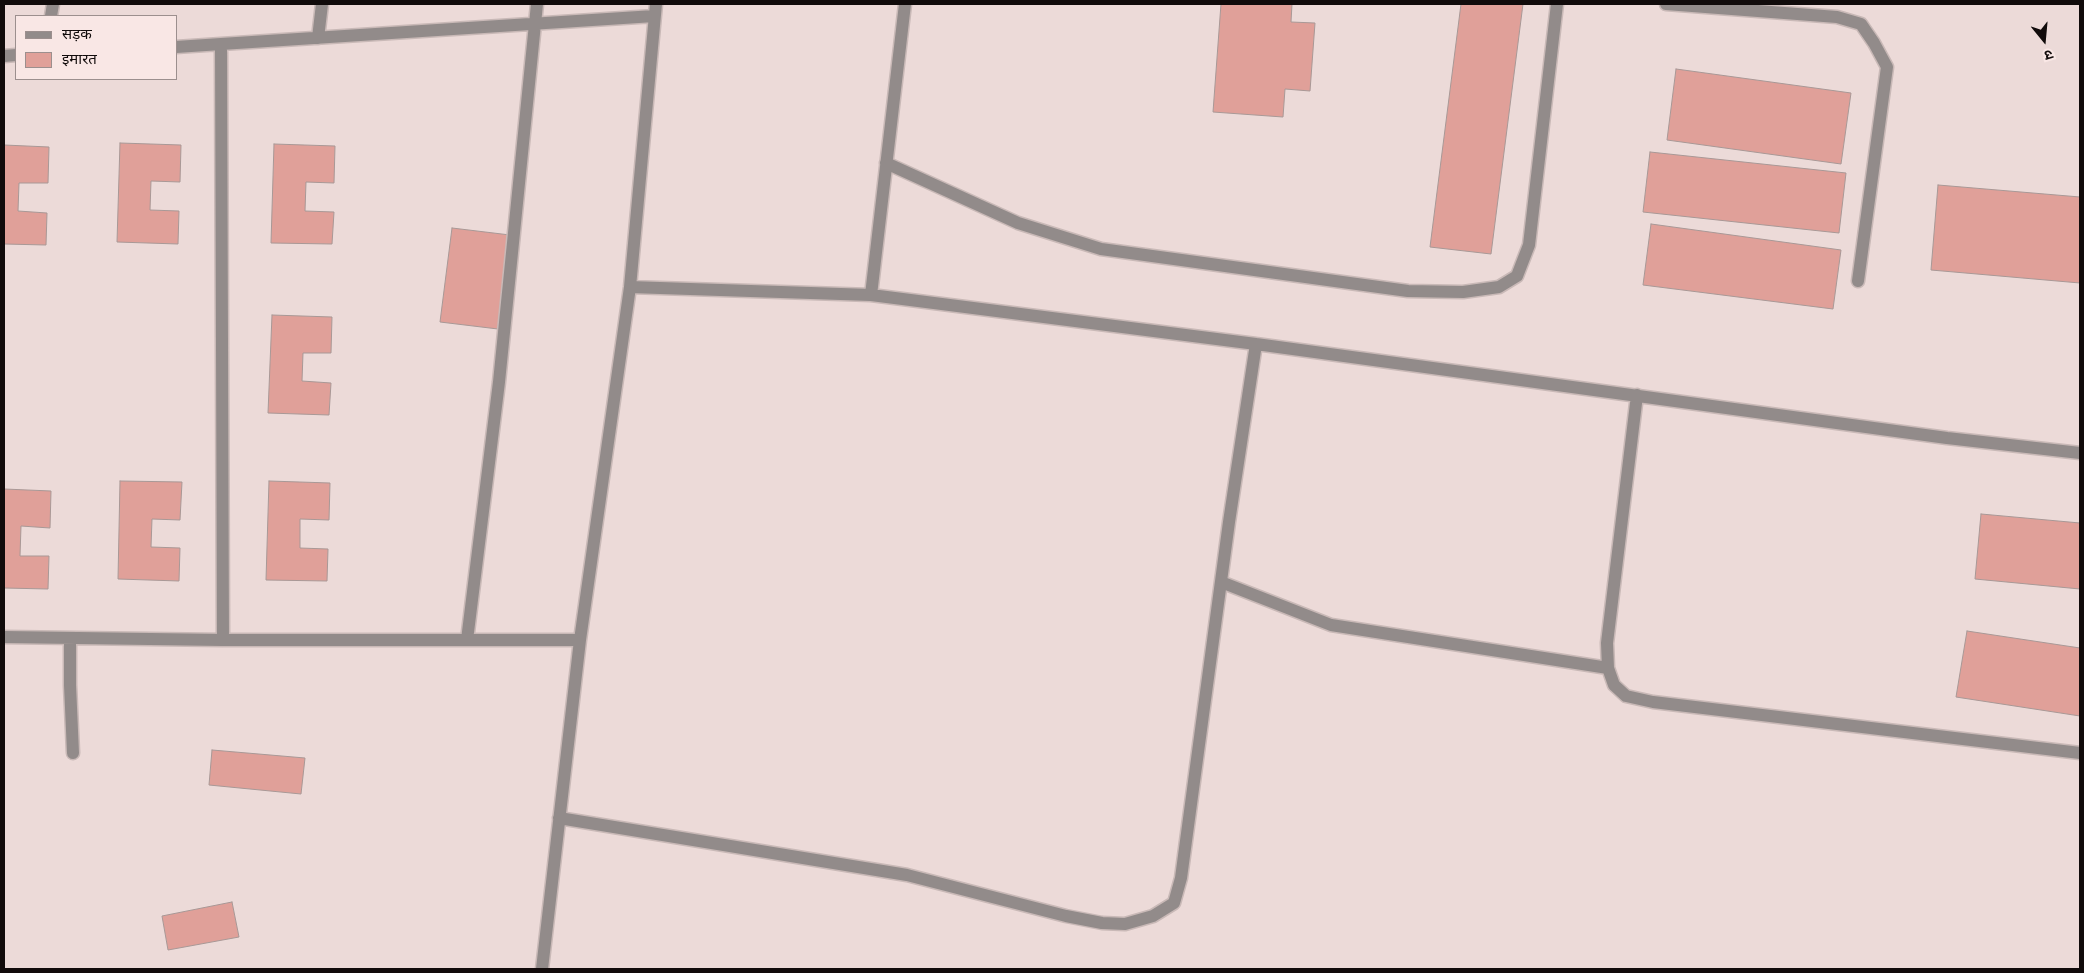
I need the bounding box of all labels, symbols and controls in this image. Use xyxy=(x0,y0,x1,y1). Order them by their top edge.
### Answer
legend xyxy=(15,15,178,80)
north arrow xyxy=(2019,15,2069,65)
text: सड़क xyxy=(62,25,92,43)
text: उ xyxy=(2042,45,2055,64)
text: इमारत xyxy=(62,50,97,68)

